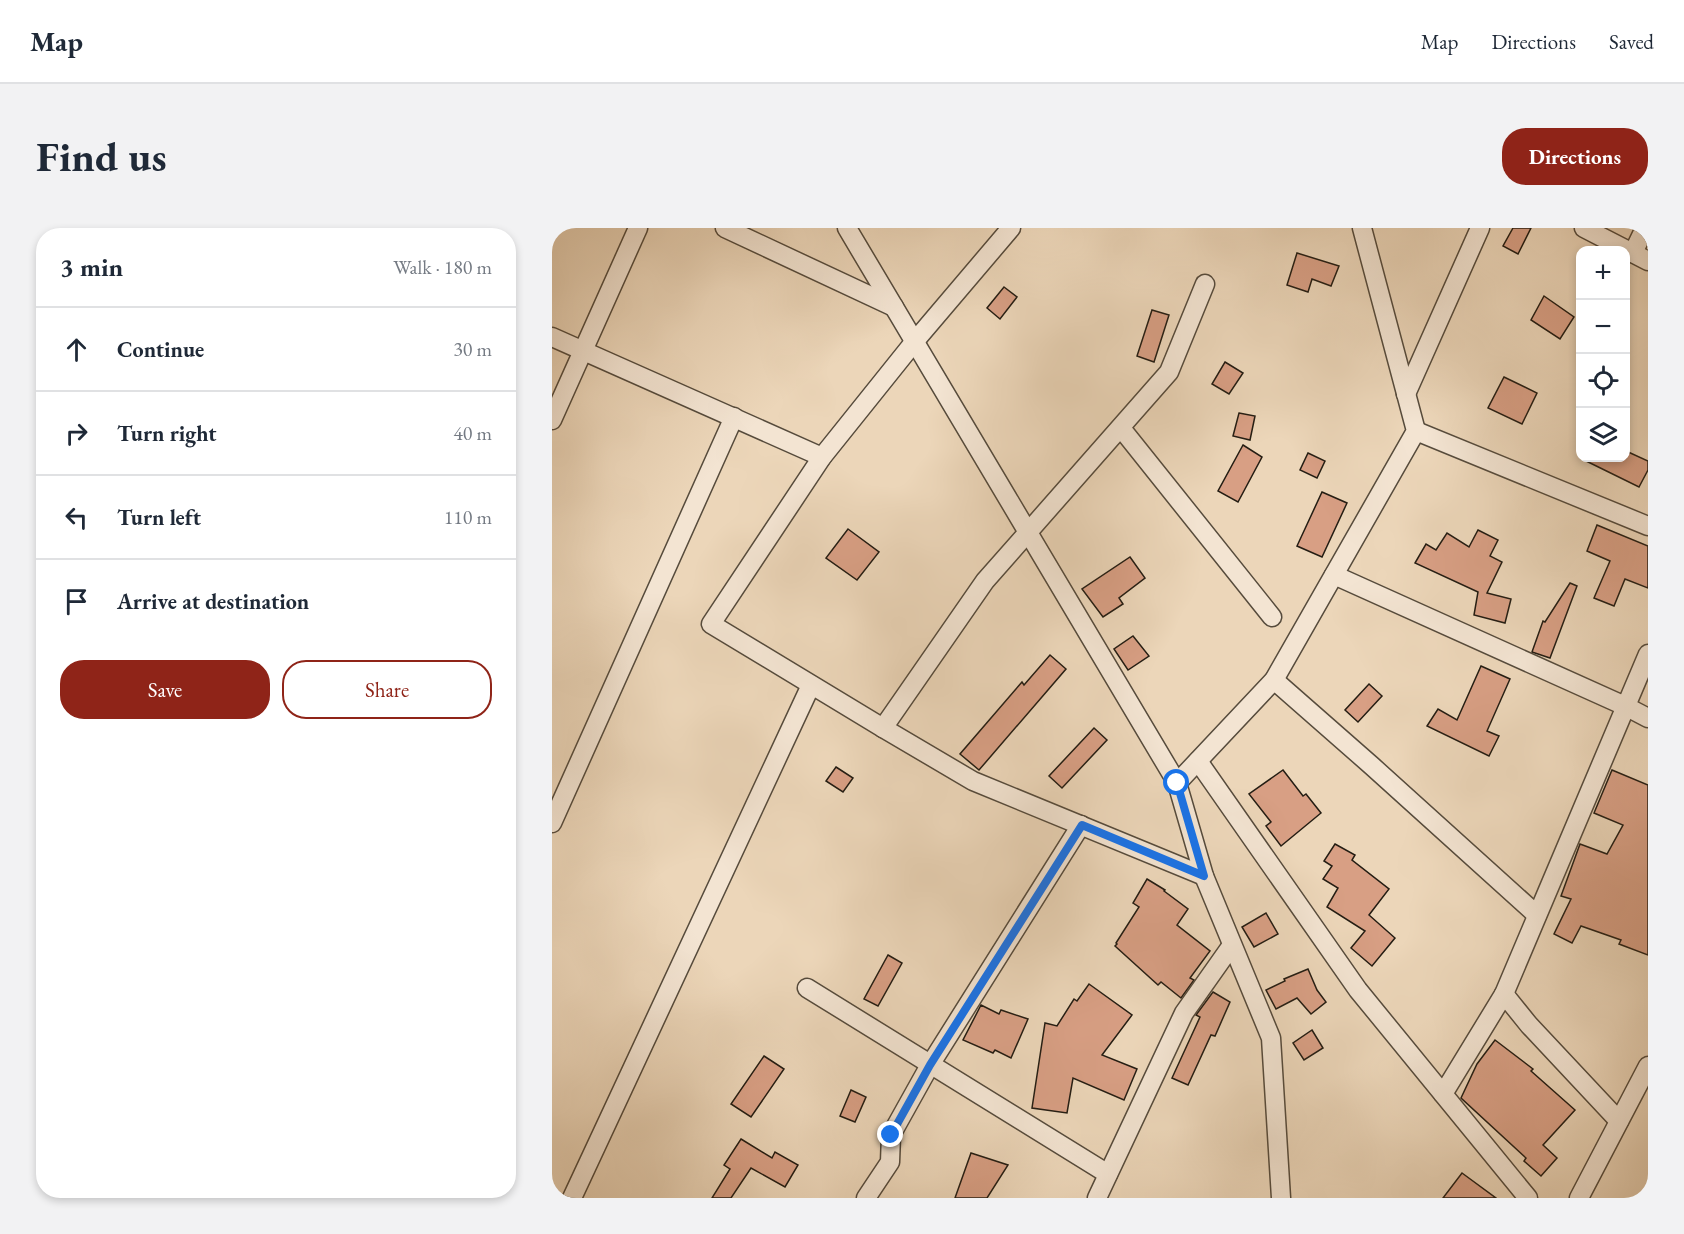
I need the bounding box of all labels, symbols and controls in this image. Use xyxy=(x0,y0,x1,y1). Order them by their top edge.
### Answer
text: Map xyxy=(30,23,83,59)
text: Map xyxy=(1421,28,1458,55)
text: Directions xyxy=(1491,28,1576,55)
text: Saved xyxy=(1609,28,1654,55)
button: Directions xyxy=(1502,128,1648,185)
text: Find us xyxy=(36,129,167,184)
map controls xyxy=(1576,246,1630,462)
button: + xyxy=(1576,246,1630,300)
text: 3 min xyxy=(60,250,123,284)
text: Walk · 180 m xyxy=(393,254,492,280)
button: − xyxy=(1576,300,1630,354)
icon: ahead xyxy=(60,333,93,366)
text: Continue xyxy=(117,335,204,364)
text: 30 m xyxy=(453,336,492,362)
button: locate xyxy=(1576,354,1630,408)
button: layers xyxy=(1576,408,1630,462)
icon: right xyxy=(60,417,93,450)
text: Turn right xyxy=(117,419,216,448)
text: 40 m xyxy=(453,420,492,446)
icon: left xyxy=(60,501,93,534)
text: Turn left xyxy=(117,503,201,532)
text: 110 m xyxy=(444,504,492,530)
icon: arrive xyxy=(60,585,93,618)
text: Arrive at destination xyxy=(117,587,309,616)
button: Save xyxy=(60,660,270,719)
button: Share xyxy=(282,660,492,719)
route start xyxy=(1163,769,1189,795)
route end xyxy=(877,1121,903,1147)

